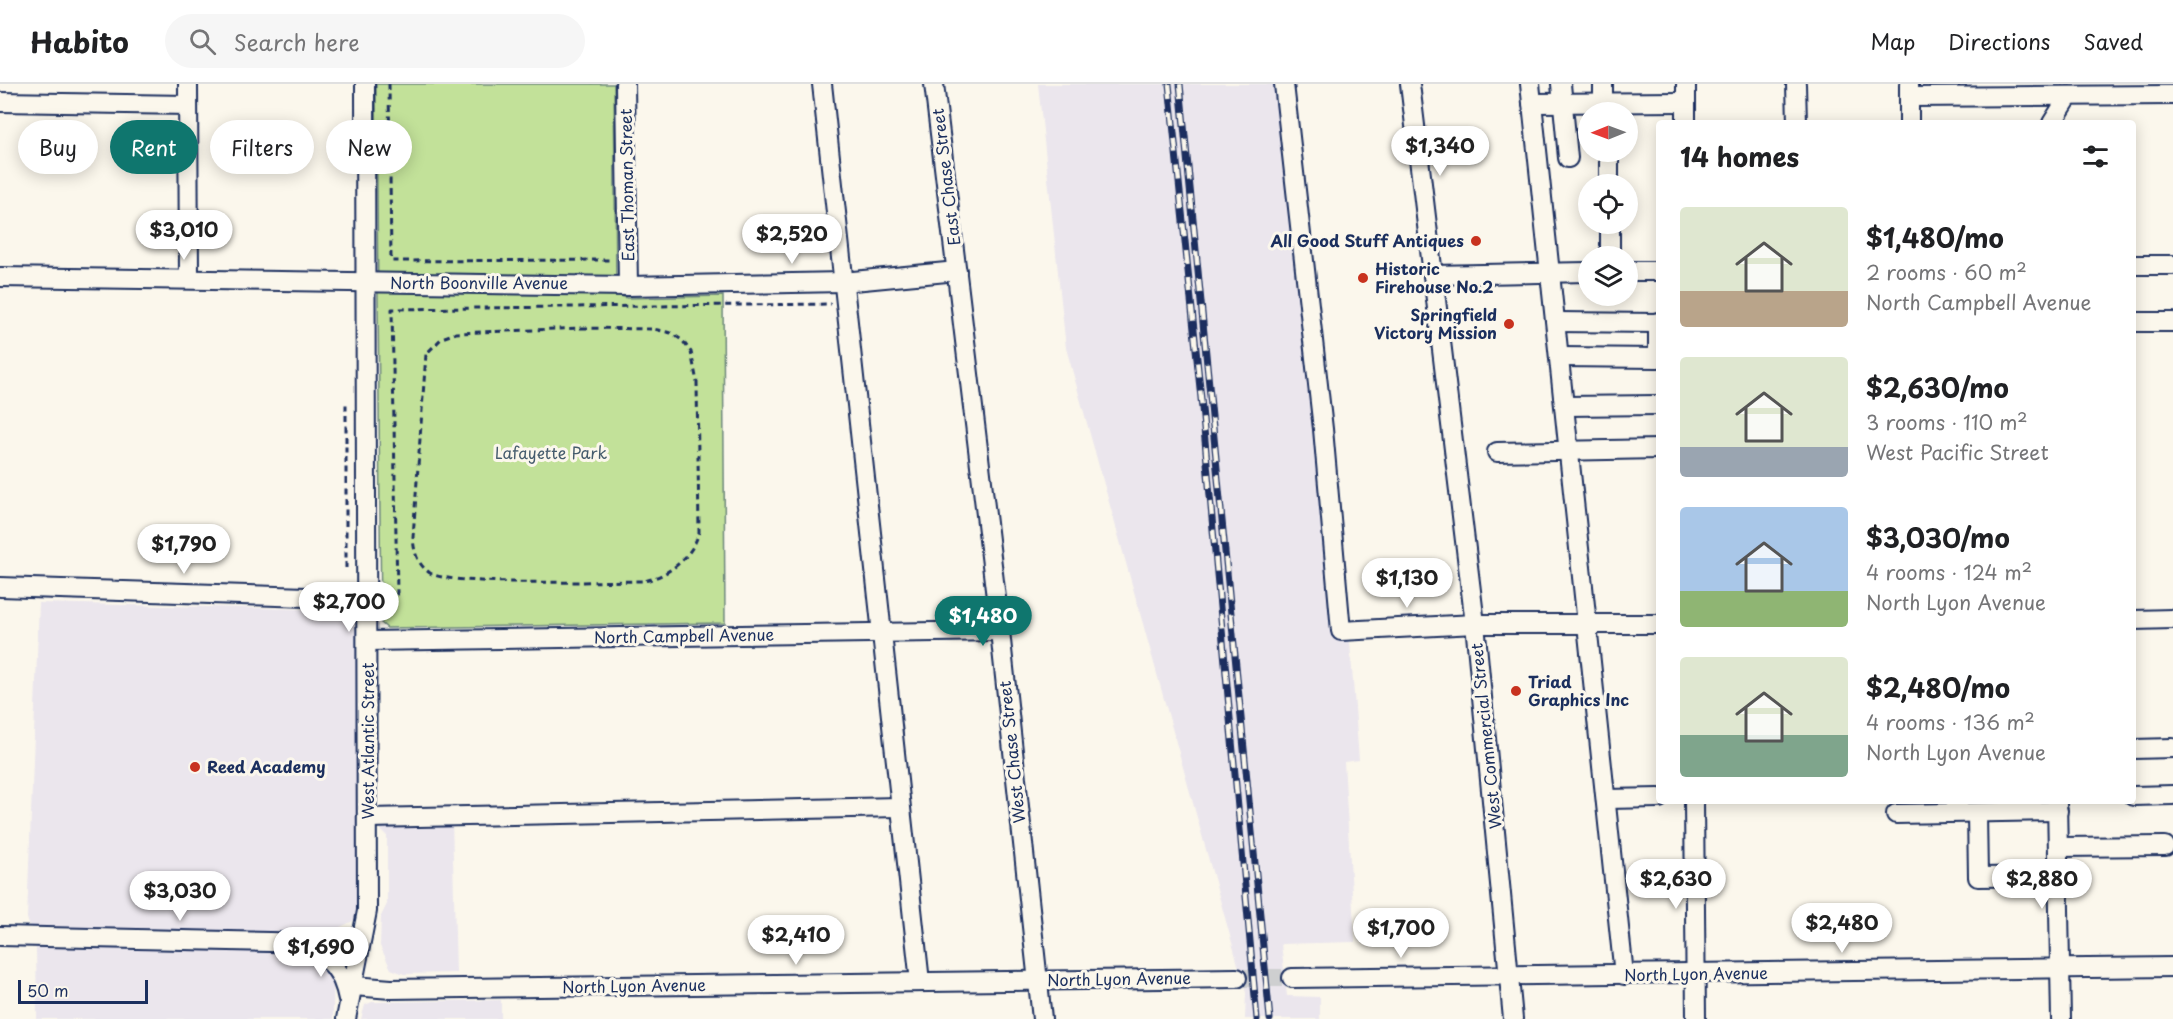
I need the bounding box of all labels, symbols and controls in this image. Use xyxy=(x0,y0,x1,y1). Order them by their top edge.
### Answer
search box xyxy=(165,14,585,68)
text: Habito xyxy=(30,20,129,63)
icon: search xyxy=(186,25,219,58)
text: Search here xyxy=(234,25,360,58)
text: Map xyxy=(1870,25,1915,57)
text: Directions xyxy=(1948,25,2050,57)
text: Saved xyxy=(2083,25,2143,57)
north arrow xyxy=(1578,102,1638,162)
map controls xyxy=(1578,102,1638,306)
street label: East Chase Street xyxy=(925,107,965,247)
street label: East Thoman Street xyxy=(613,108,639,262)
chip: Buy xyxy=(18,120,98,174)
chip: Rent xyxy=(110,120,198,174)
chip: Filters xyxy=(210,120,314,174)
chip: New xyxy=(326,120,412,174)
pin: $1,340 xyxy=(1391,126,1489,177)
text: $1,340 xyxy=(1405,130,1475,160)
text: 14 homes xyxy=(1680,137,1799,176)
icon: filters xyxy=(2079,140,2112,173)
button: locate xyxy=(1578,174,1638,234)
pin: $3,010 xyxy=(135,210,233,261)
text: $3,010 xyxy=(150,214,218,244)
pin: $2,520 xyxy=(743,214,841,265)
text: $2,520 xyxy=(756,218,828,248)
text: $1,480/mo xyxy=(1866,218,2004,257)
place label: All Good Stuff Antiques xyxy=(1270,228,1464,252)
icon: home xyxy=(1728,231,1800,303)
marker: All Good Stuff Antiques xyxy=(1469,234,1483,248)
button: layers xyxy=(1578,246,1638,306)
place label: Historic Firehouse No.2 xyxy=(1375,256,1493,298)
text: 2 rooms · 60 m² xyxy=(1866,257,2027,287)
street label: North Boonville Avenue xyxy=(390,270,568,294)
marker: Historic Firehouse No.2 xyxy=(1356,271,1370,285)
text: North Campbell Avenue xyxy=(1866,287,2091,317)
place label: Springfield Victory Mission xyxy=(1374,302,1497,344)
marker: Springfield Victory Mission xyxy=(1502,317,1516,331)
text: $2,630/mo xyxy=(1866,368,2009,407)
icon: home xyxy=(1728,381,1800,453)
text: 3 rooms · 110 m² xyxy=(1866,407,2028,437)
text: West Pacific Street xyxy=(1866,437,2049,467)
park label: Lafayette Park xyxy=(495,440,607,464)
text: $3,030/mo xyxy=(1866,518,2010,557)
pin: $1,790 xyxy=(135,524,233,575)
text: $1,790 xyxy=(151,528,217,558)
icon: home xyxy=(1728,531,1800,603)
text: 4 rooms · 124 m² xyxy=(1866,557,2032,587)
pin: $1,130 xyxy=(1358,558,1456,609)
text: $1,130 xyxy=(1376,562,1438,592)
pin: $2,700 xyxy=(300,582,398,633)
text: $2,700 xyxy=(313,586,385,616)
text: North Lyon Avenue xyxy=(1866,587,2046,617)
pin: $1,480 xyxy=(934,596,1032,647)
text: $1,480 xyxy=(949,600,1017,630)
street label: North Campbell Avenue xyxy=(594,621,775,649)
street label: West Commercial Street xyxy=(1463,642,1507,830)
street label: West Atlantic Street xyxy=(355,662,379,819)
text: $2,480/mo xyxy=(1866,668,2010,707)
place label: Triad Graphics Inc xyxy=(1528,669,1629,711)
street label: West Chase Street xyxy=(992,679,1030,824)
icon: home xyxy=(1728,681,1800,753)
marker: Triad Graphics Inc xyxy=(1509,684,1523,698)
text: 4 rooms · 136 m² xyxy=(1866,707,2035,737)
text: North Lyon Avenue xyxy=(1866,737,2046,767)
place label: Reed Academy xyxy=(207,754,326,778)
marker: Reed Academy xyxy=(188,760,202,774)
pin: $2,630 xyxy=(1627,859,1725,910)
pin: $2,880 xyxy=(1993,859,2091,910)
text: $2,630 xyxy=(1640,863,1712,893)
text: $2,880 xyxy=(2006,863,2078,893)
pin: $3,030 xyxy=(131,871,229,922)
text: $3,030 xyxy=(144,875,217,905)
pin: $2,480 xyxy=(1793,903,1891,954)
text: $2,480 xyxy=(1805,907,1879,937)
pin: $1,700 xyxy=(1352,908,1450,959)
text: $1,700 xyxy=(1367,912,1435,942)
pin: $2,410 xyxy=(747,915,845,966)
text: $2,410 xyxy=(762,919,830,949)
pin: $1,690 xyxy=(272,927,370,978)
text: $1,690 xyxy=(287,931,355,961)
street label: North Lyon Avenue xyxy=(1624,960,1768,986)
street label: North Lyon Avenue xyxy=(1047,965,1191,991)
street label: North Lyon Avenue xyxy=(562,972,706,998)
scale bar xyxy=(18,977,148,1004)
text: 50 m xyxy=(27,978,68,1002)

